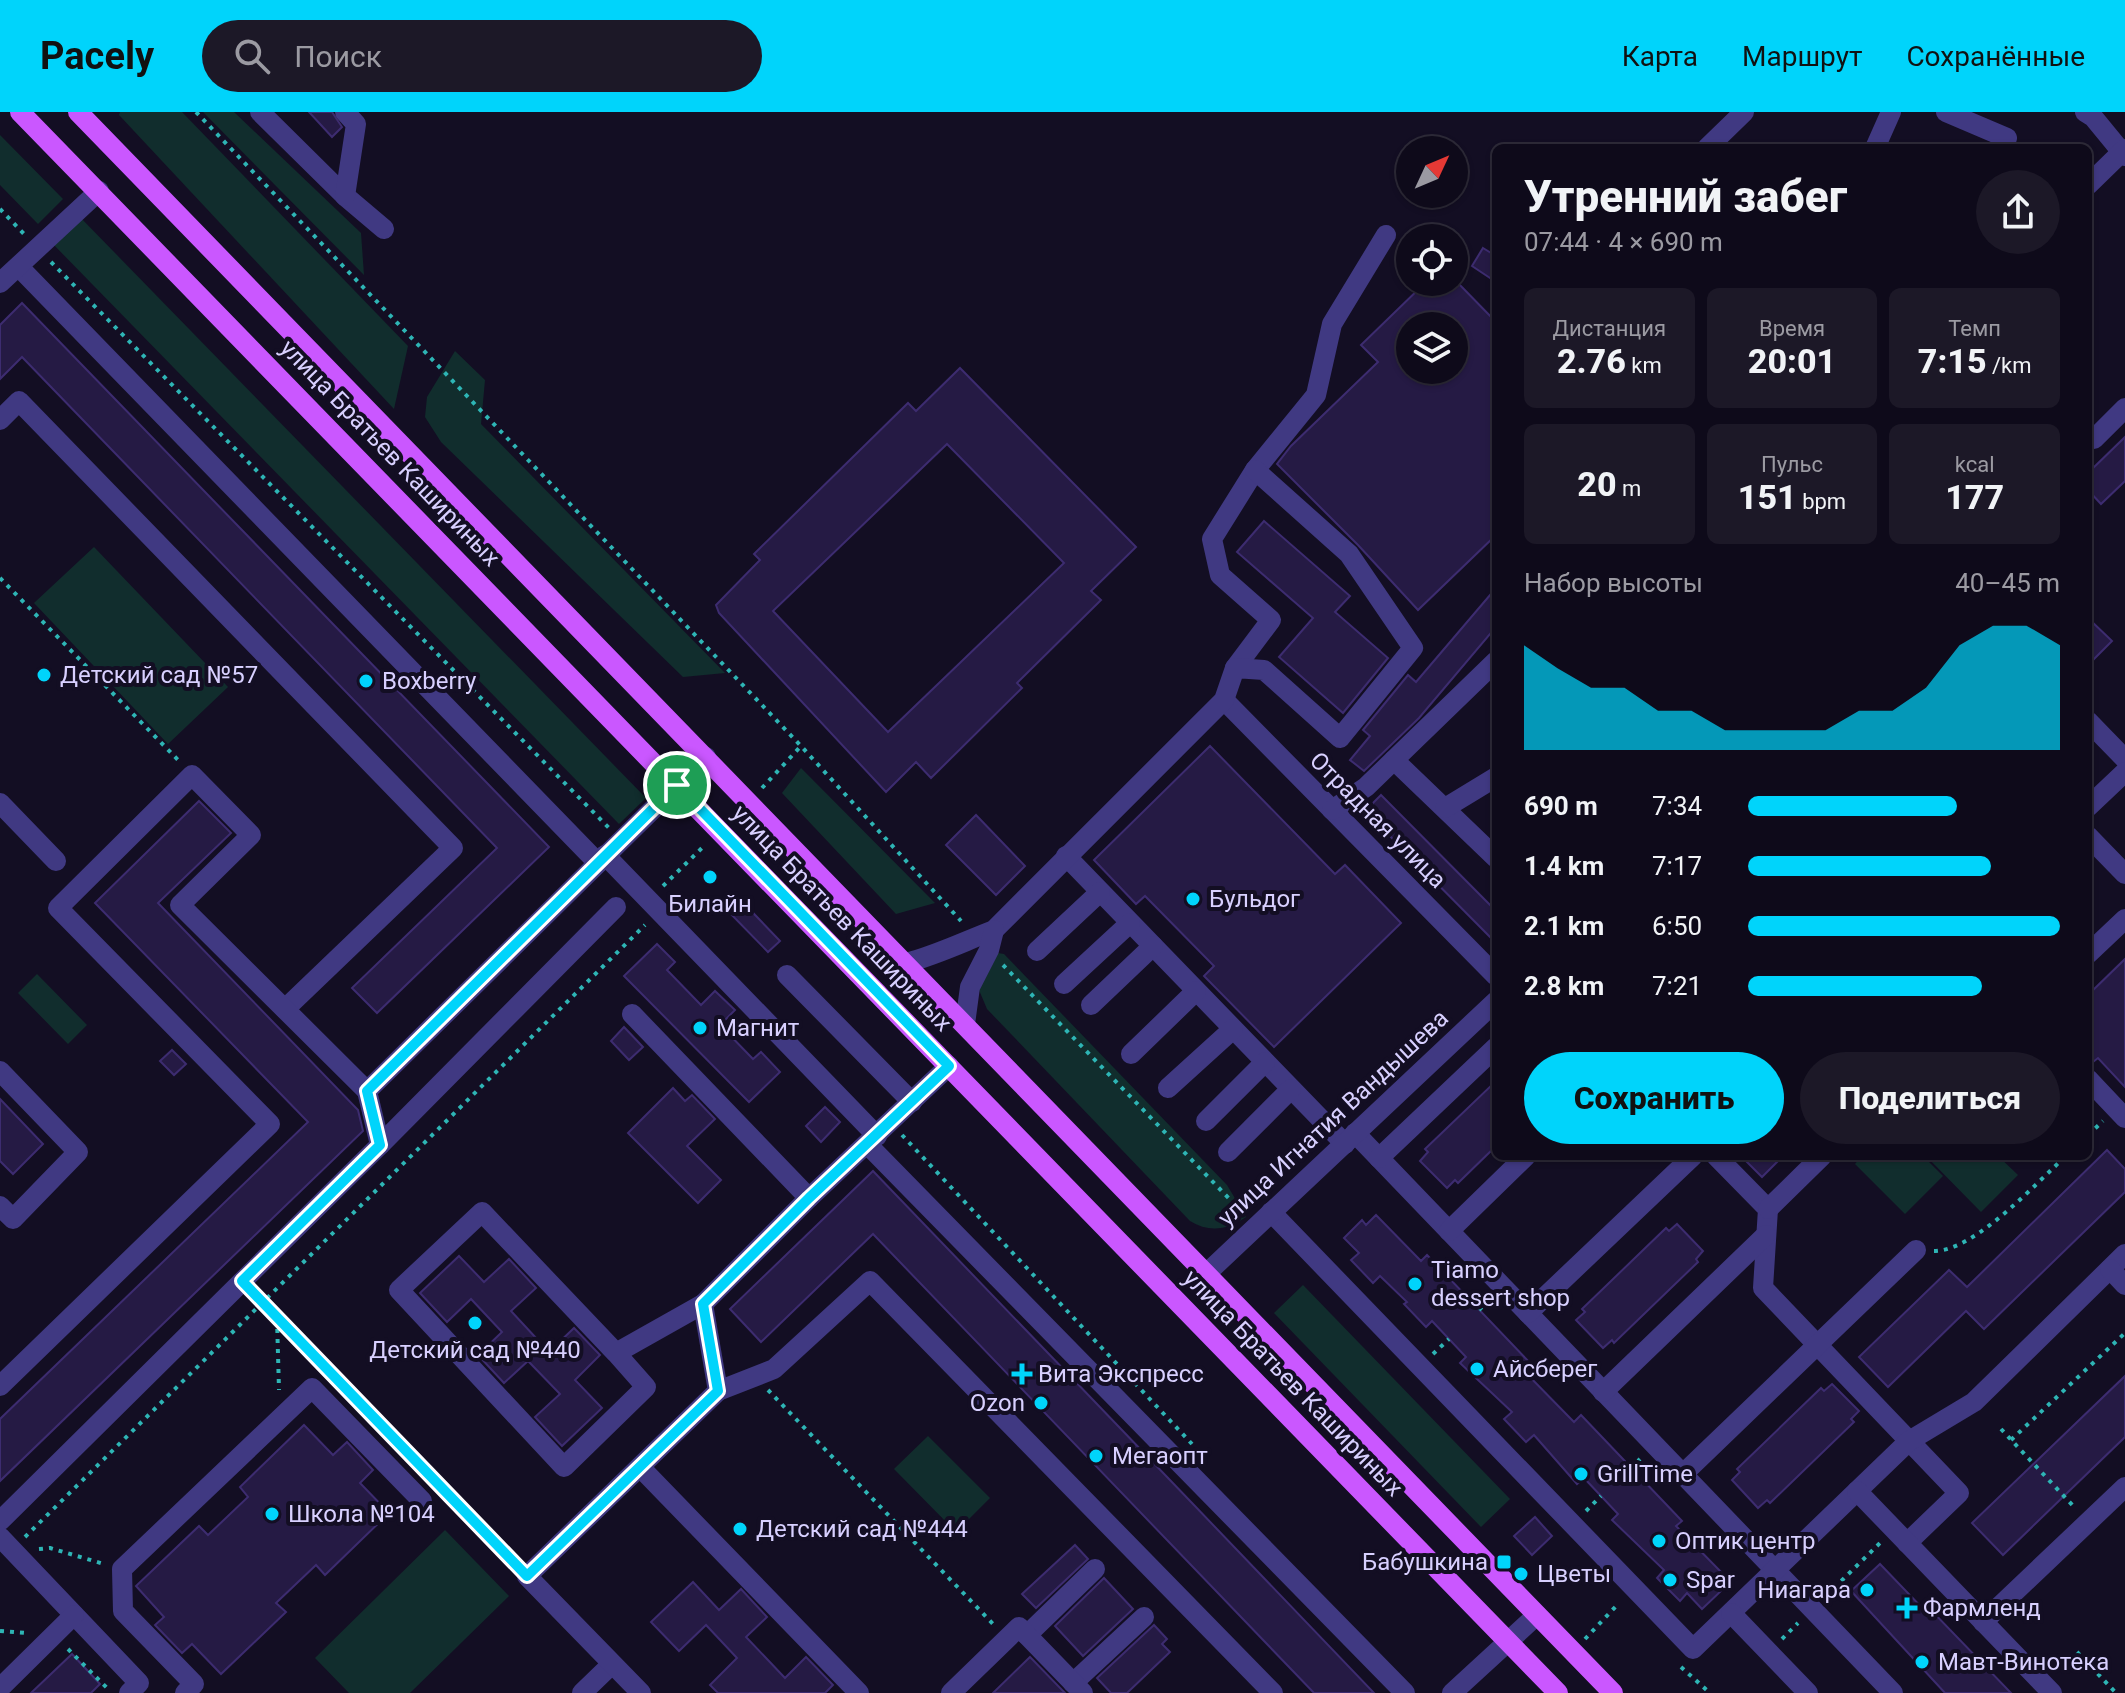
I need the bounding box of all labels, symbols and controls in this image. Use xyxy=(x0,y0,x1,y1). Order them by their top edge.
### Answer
search box xyxy=(202,20,762,92)
text: Pacely xyxy=(40,34,154,78)
icon: search xyxy=(230,34,274,78)
text: Поиск xyxy=(294,39,382,74)
text: Карта xyxy=(1622,40,1698,73)
text: Маршрут xyxy=(1742,40,1862,73)
text: Сохранённые xyxy=(1906,40,2085,73)
north arrow xyxy=(1396,136,1468,208)
map controls xyxy=(1396,136,1468,384)
button: share xyxy=(1976,170,2060,254)
text: Утренний забег xyxy=(1524,171,1847,223)
button: locate xyxy=(1396,224,1468,296)
text: 07:44 · 4 × 690 m xyxy=(1524,227,1723,257)
button: layers xyxy=(1396,312,1468,384)
text: Дистанция xyxy=(1553,316,1666,341)
text: Время xyxy=(1759,316,1825,341)
text: Темп xyxy=(1948,316,2001,341)
street label: улица Братьев Кашириных xyxy=(274,334,506,572)
text: 2.76 xyxy=(1557,341,1626,381)
text: 20:01 xyxy=(1748,341,1836,381)
text: 7:15 xyxy=(1918,341,1987,381)
text: km xyxy=(1626,353,1662,378)
text: /km xyxy=(1987,353,2032,378)
text: Пульс xyxy=(1761,452,1823,477)
text: kcal xyxy=(1955,452,1995,477)
text: 20 xyxy=(1577,464,1617,504)
text: m xyxy=(1617,476,1641,501)
text: 151 xyxy=(1738,477,1797,517)
text: 177 xyxy=(1945,477,2004,517)
text: bpm xyxy=(1797,489,1846,514)
text: Набор высоты xyxy=(1524,568,1703,598)
text: 40–45 m xyxy=(1955,568,2060,598)
place label: Детский сад №57 xyxy=(60,661,258,689)
marker: Детский сад №57 xyxy=(35,666,53,684)
place label: Boxberry xyxy=(382,667,477,695)
marker: Boxberry xyxy=(357,672,375,690)
street label: Отрадная улица xyxy=(1304,746,1452,894)
pin xyxy=(643,751,711,819)
icon: arrive xyxy=(655,763,699,807)
text: 690 m xyxy=(1524,791,1598,821)
text: 7:34 xyxy=(1652,791,1702,821)
street label: улица Братьев Кашириных xyxy=(726,799,958,1037)
text: 1.4 km xyxy=(1524,851,1604,881)
text: 7:17 xyxy=(1652,851,1702,881)
marker: Билайн xyxy=(701,868,719,886)
place label: Бульдог xyxy=(1209,885,1300,913)
place label: Билайн xyxy=(668,890,752,918)
marker: Бульдог xyxy=(1184,890,1202,908)
text: 2.1 km xyxy=(1524,911,1604,941)
text: 6:50 xyxy=(1652,911,1702,941)
text: 2.8 km xyxy=(1524,971,1604,1001)
text: 7:21 xyxy=(1652,971,1702,1001)
street label: улица Игнатия Вандышева xyxy=(1212,1004,1454,1232)
place label: Магнит xyxy=(716,1014,800,1042)
marker: Магнит xyxy=(691,1019,709,1037)
button: Сохранить xyxy=(1524,1052,1784,1144)
button: Поделиться xyxy=(1800,1052,2060,1144)
place label: Tiamo dessert shop xyxy=(1431,1256,1570,1312)
street label: улица Братьев Кашириных xyxy=(1177,1264,1409,1502)
marker: Tiamo dessert shop xyxy=(1406,1275,1424,1293)
marker: Детский сад №440 xyxy=(466,1314,484,1332)
place label: Детский сад №440 xyxy=(369,1336,581,1364)
place label: Айсберег xyxy=(1493,1355,1597,1383)
place label: Вита Экспресс xyxy=(1038,1360,1204,1388)
marker: Айсберег xyxy=(1468,1360,1486,1378)
marker: Вита Экспресс xyxy=(1013,1365,1031,1383)
place label: Ozon xyxy=(970,1389,1025,1417)
marker: Ozon xyxy=(1032,1394,1050,1412)
place label: Мегаопт xyxy=(1112,1442,1208,1470)
marker: Мегаопт xyxy=(1087,1447,1105,1465)
place label: GrillTime xyxy=(1597,1460,1693,1488)
marker: GrillTime xyxy=(1572,1465,1590,1483)
place label: Школа №104 xyxy=(288,1500,435,1528)
marker: Школа №104 xyxy=(263,1505,281,1523)
place label: Детский сад №444 xyxy=(756,1515,968,1543)
marker: Детский сад №444 xyxy=(731,1520,749,1538)
place label: Оптик центр xyxy=(1675,1527,1816,1555)
marker: Оптик центр xyxy=(1650,1532,1668,1550)
place label: Бабушкина xyxy=(1362,1548,1488,1576)
marker: Бабушкина xyxy=(1495,1553,1513,1571)
place label: Цветы xyxy=(1537,1560,1611,1588)
marker: Цветы xyxy=(1512,1565,1530,1583)
place label: Spar xyxy=(1686,1566,1735,1594)
marker: Spar xyxy=(1661,1571,1679,1589)
place label: Ниагара xyxy=(1757,1576,1851,1604)
marker: Ниагара xyxy=(1858,1581,1876,1599)
place label: Фармленд xyxy=(1923,1594,2041,1622)
marker: Фармленд xyxy=(1898,1599,1916,1617)
place label: Мавт-Винотека xyxy=(1938,1648,2109,1676)
marker: Мавт-Винотека xyxy=(1913,1653,1931,1671)

